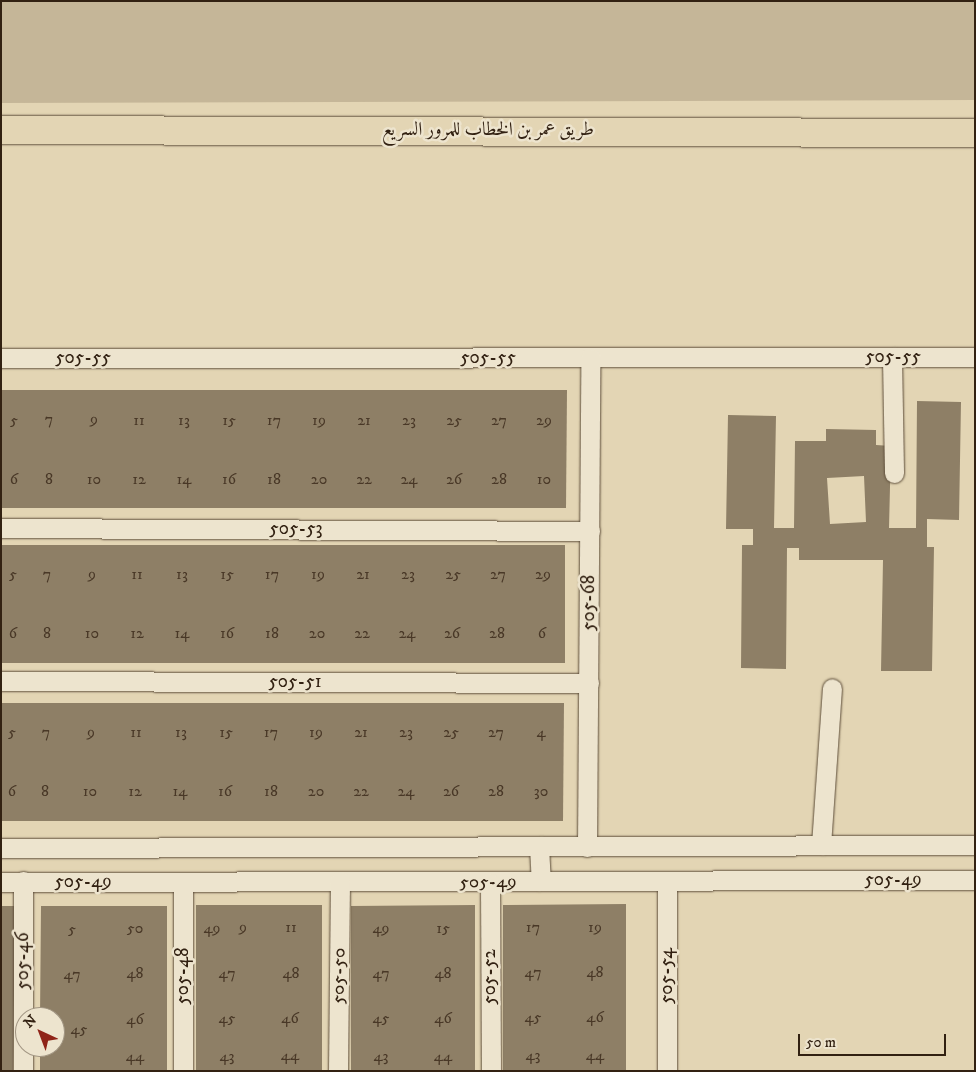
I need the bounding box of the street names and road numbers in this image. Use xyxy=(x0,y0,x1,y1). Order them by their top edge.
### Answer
street label: طريق عمر بن الخطاب للمرور السريع xyxy=(382,119,594,141)
street label: 505-55 xyxy=(865,346,921,368)
street label: 505-55 xyxy=(55,347,111,369)
street label: 505-55 xyxy=(460,347,516,369)
street label: 505-53 xyxy=(269,518,323,540)
street label: 505-68 xyxy=(578,575,600,631)
street label: 505-51 xyxy=(268,671,322,693)
street label: 505-49 xyxy=(864,869,922,891)
street label: 505-49 xyxy=(459,870,517,894)
street label: 505-49 xyxy=(54,871,112,893)
street label: 505-46 xyxy=(12,932,34,990)
street label: 505-48 xyxy=(172,947,194,1005)
street label: 505-50 xyxy=(327,948,351,1004)
street label: 505-54 xyxy=(656,948,678,1004)
street label: 505-52 xyxy=(479,949,501,1005)

